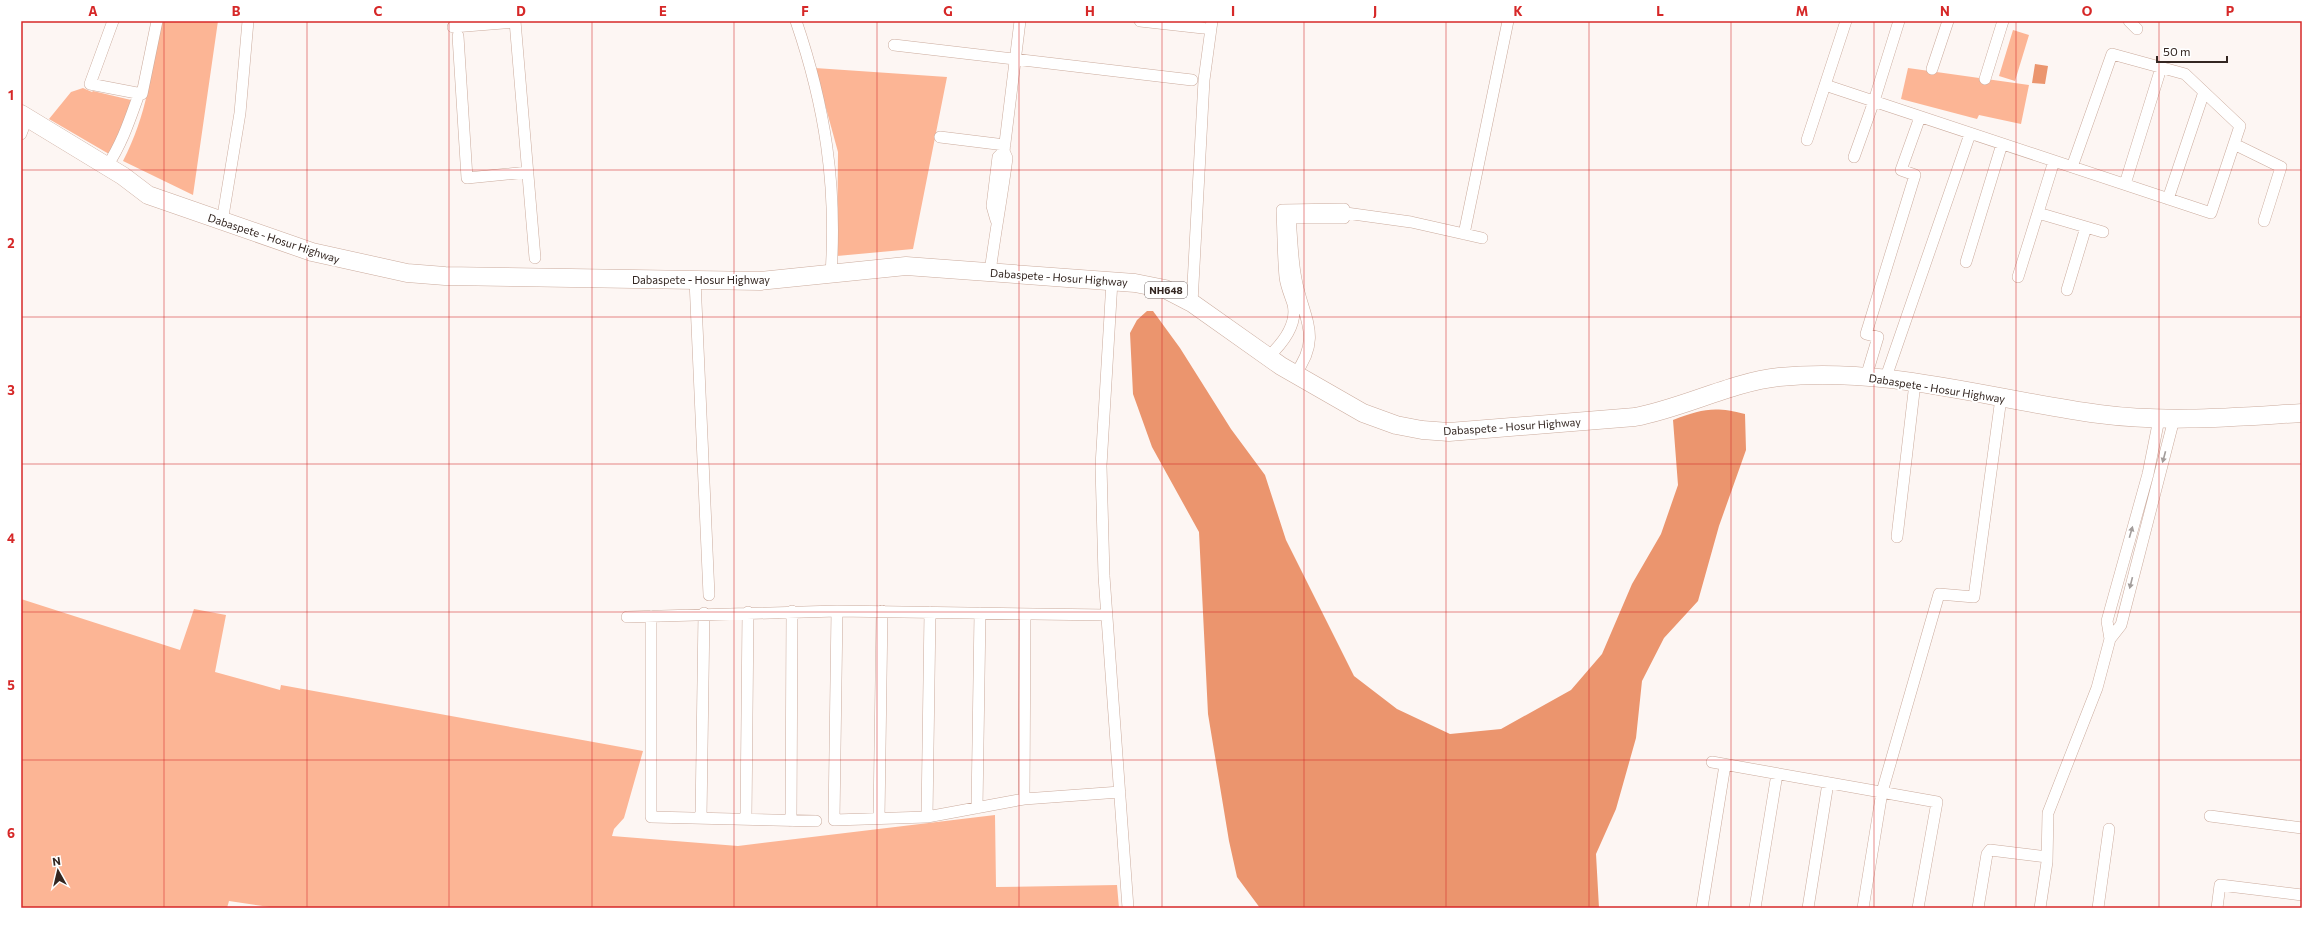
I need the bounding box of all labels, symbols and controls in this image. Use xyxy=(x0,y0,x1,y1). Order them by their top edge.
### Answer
text: A xyxy=(88,3,98,19)
text: B xyxy=(232,3,241,19)
text: C xyxy=(374,3,383,19)
text: D xyxy=(516,3,526,19)
text: E xyxy=(659,3,667,19)
text: F xyxy=(801,3,809,19)
text: G xyxy=(943,3,953,19)
text: H xyxy=(1085,3,1095,19)
text: I xyxy=(1231,3,1235,19)
text: J xyxy=(1373,3,1377,19)
text: K xyxy=(1513,3,1523,19)
text: L xyxy=(1656,3,1664,19)
text: M xyxy=(1796,3,1808,19)
text: N xyxy=(1940,3,1950,19)
text: O xyxy=(2082,3,2093,19)
text: P xyxy=(2226,3,2235,19)
scale bar xyxy=(2157,38,2227,64)
text: 50 m xyxy=(2163,44,2191,58)
text: 1 xyxy=(8,87,14,103)
street label: Dabaspete - Hosur Highway xyxy=(206,210,342,266)
text: 2 xyxy=(7,235,15,251)
street label: Dabaspete - Hosur Highway xyxy=(990,266,1129,288)
street label: Dabaspete - Hosur Highway xyxy=(632,273,770,286)
road number: NH648 xyxy=(1145,282,1187,298)
street label: Dabaspete - Hosur Highway xyxy=(1868,371,2006,405)
text: 3 xyxy=(7,382,15,398)
street label: Dabaspete - Hosur Highway xyxy=(1443,415,1582,437)
one-way arrow xyxy=(2161,451,2167,463)
one-way arrow xyxy=(2129,526,2135,538)
text: 4 xyxy=(7,530,15,546)
one-way arrow xyxy=(2128,576,2134,589)
text: 5 xyxy=(7,677,15,693)
text: 6 xyxy=(7,825,15,841)
north arrow xyxy=(38,851,78,891)
text: N xyxy=(52,854,62,868)

